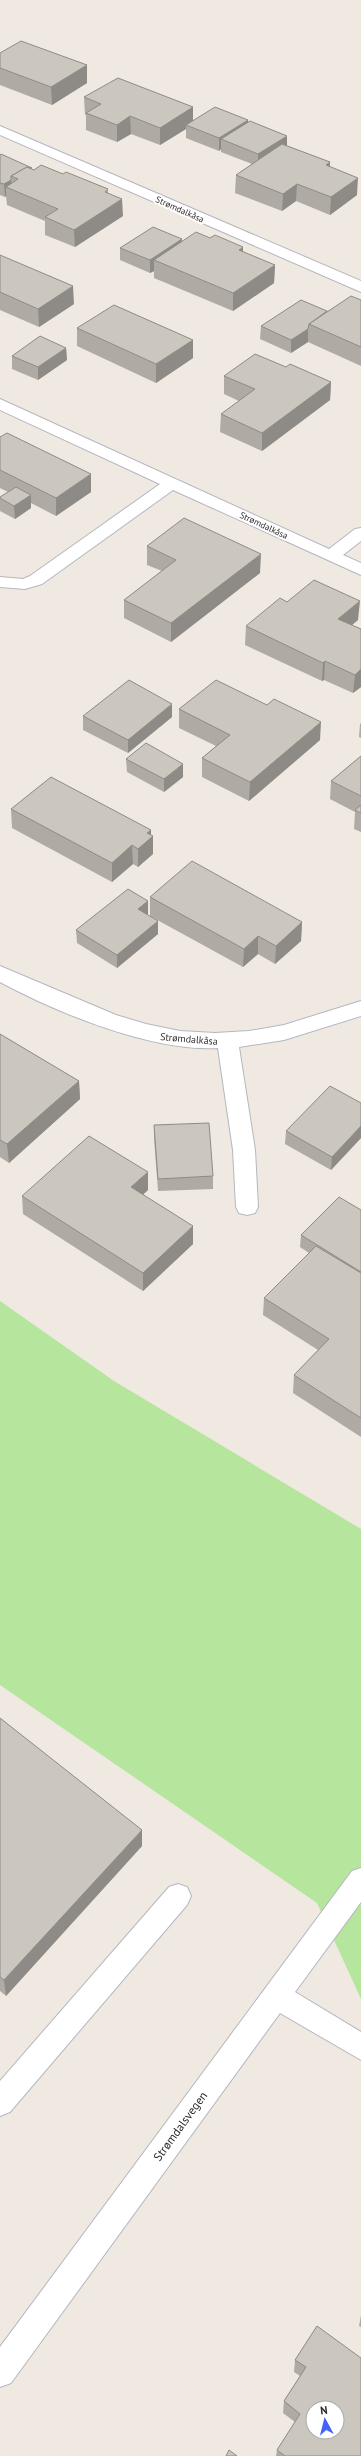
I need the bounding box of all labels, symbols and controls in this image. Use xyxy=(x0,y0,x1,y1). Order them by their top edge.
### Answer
street label: Strømdalkåsa xyxy=(154,193,206,225)
street label: Strømdalkåsa xyxy=(238,509,290,541)
street label: Strømdalkåsa xyxy=(160,1030,218,1048)
street label: Strømdalsvegen xyxy=(150,2088,210,2164)
north arrow xyxy=(305,2400,345,2440)
text: N xyxy=(319,2403,328,2417)

